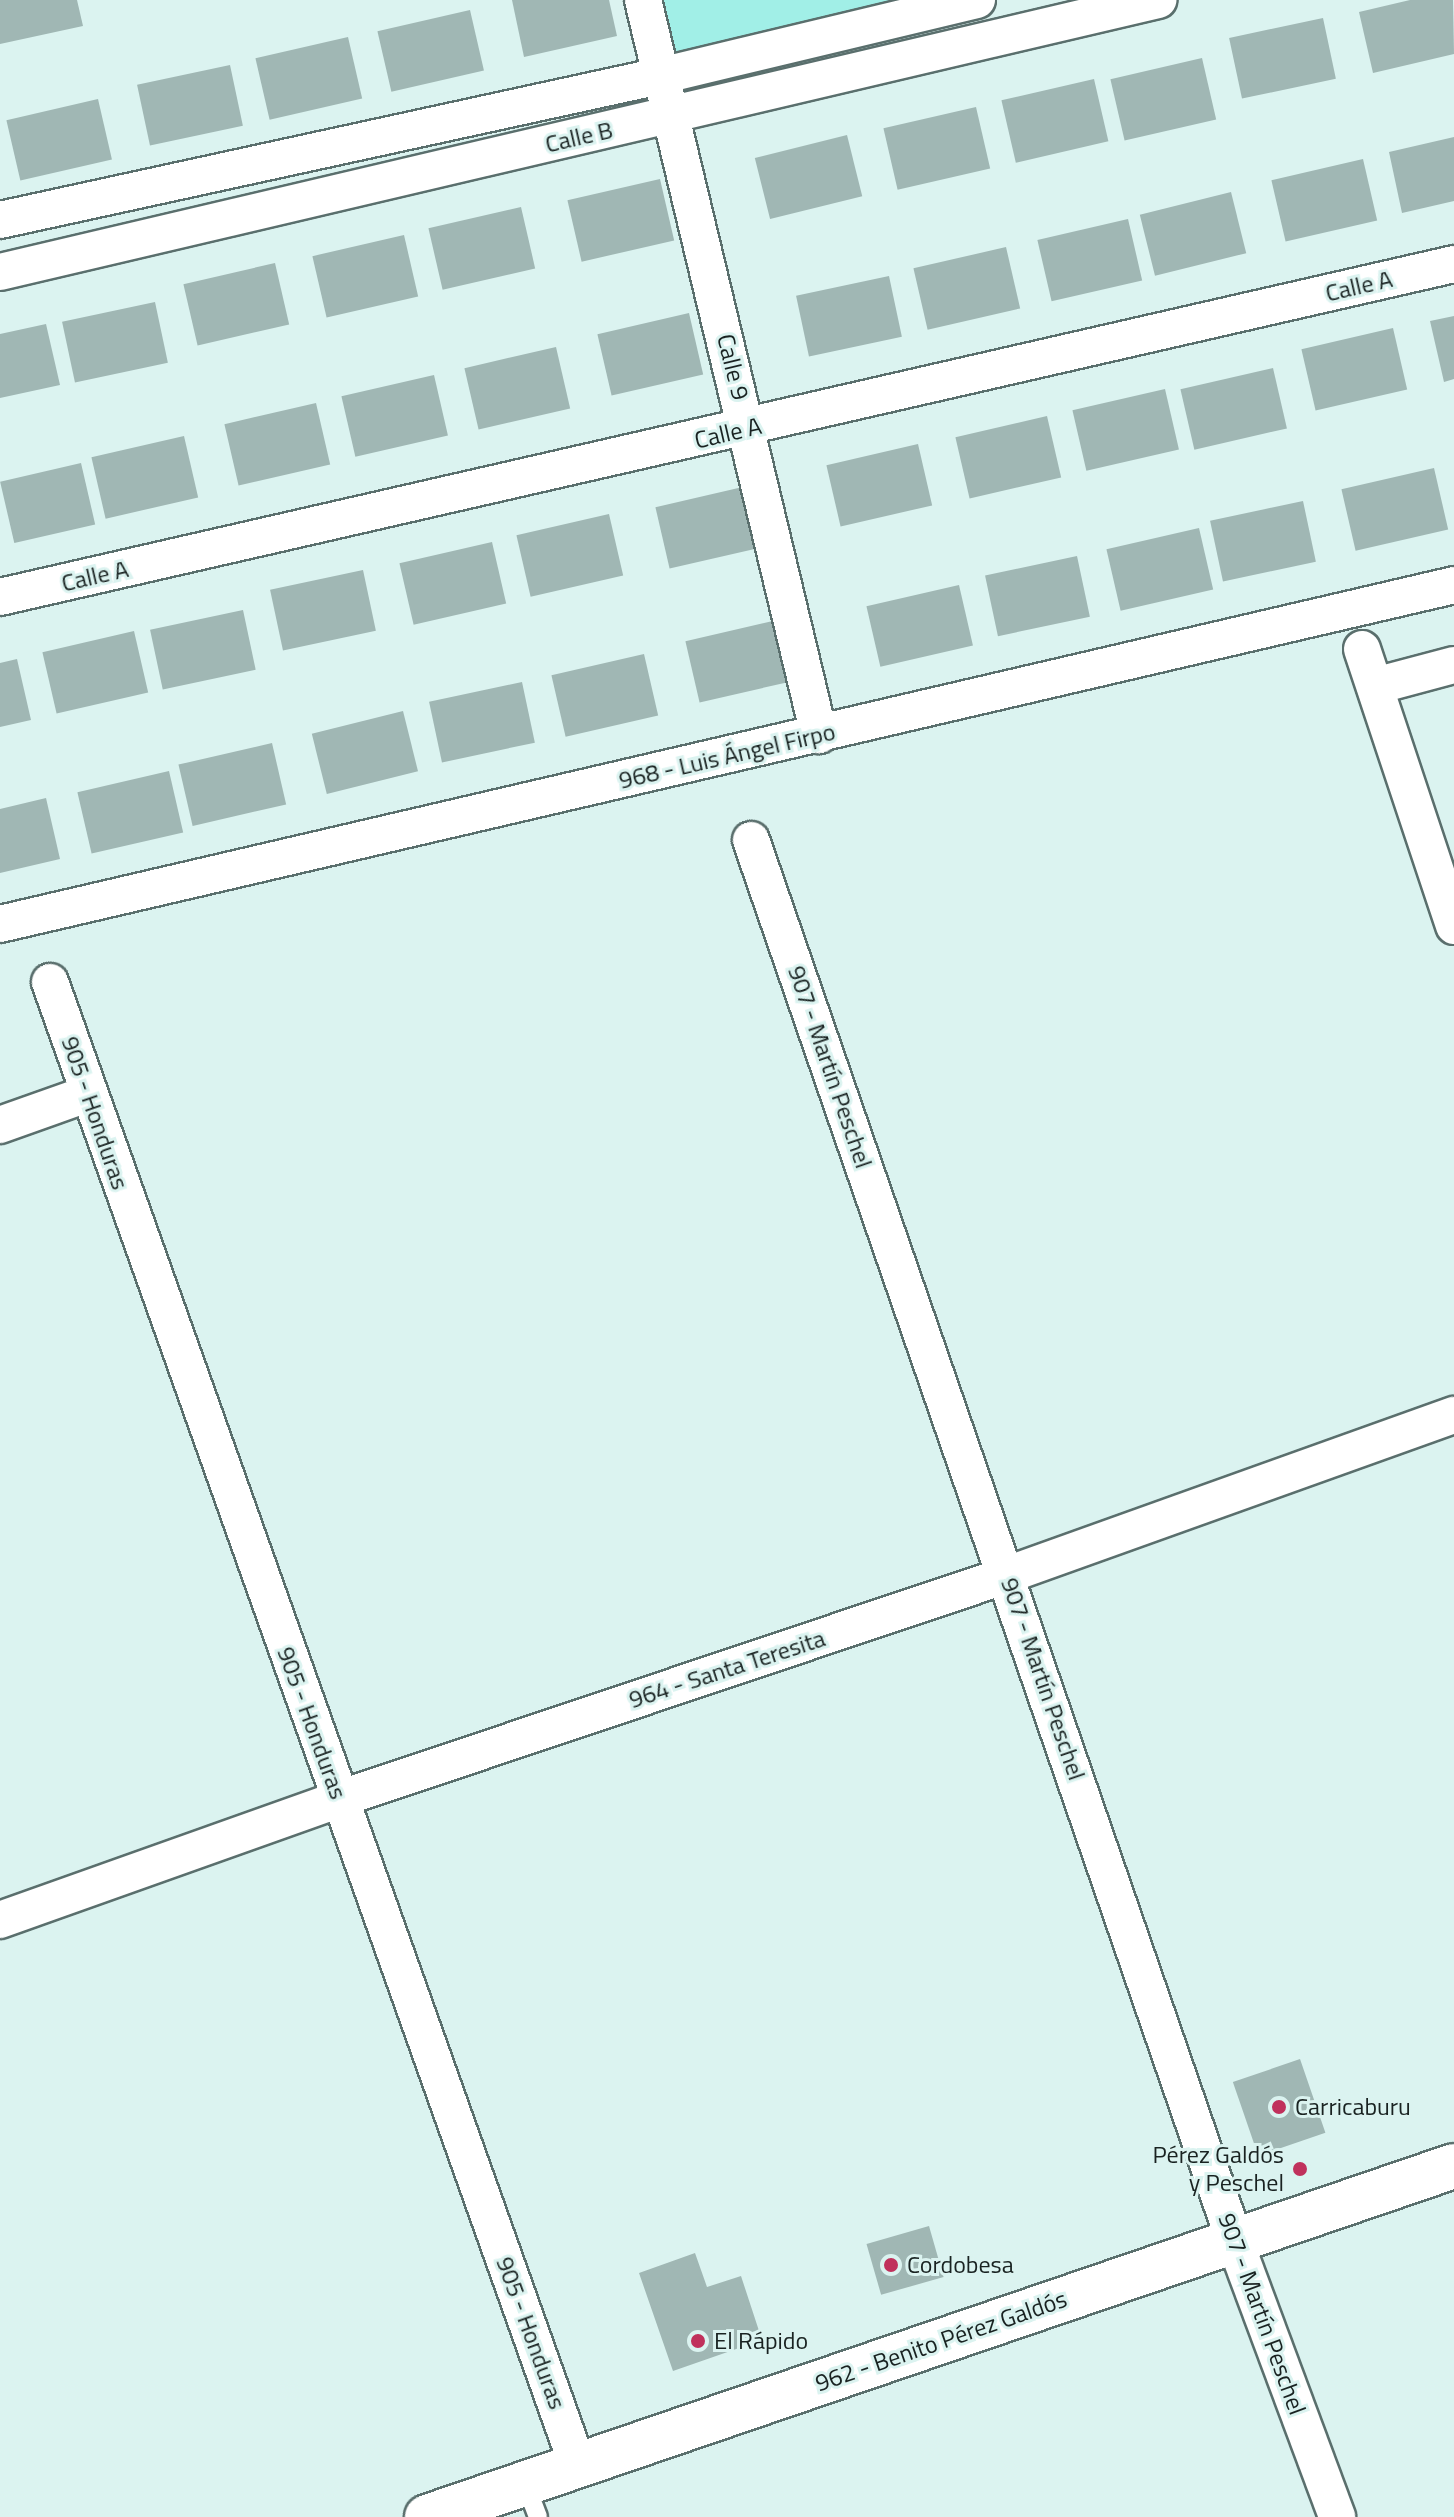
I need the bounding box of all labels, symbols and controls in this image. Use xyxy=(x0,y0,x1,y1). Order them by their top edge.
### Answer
street label: Calle B xyxy=(542,115,616,159)
street label: Calle A xyxy=(1323,264,1395,308)
street label: Calle 9 xyxy=(711,331,755,403)
street label: Calle A xyxy=(692,411,764,455)
street label: Calle A xyxy=(59,554,131,598)
street label: 968 - Luis Ángel Firpo xyxy=(616,717,838,795)
street label: 907 - Martín Peschel xyxy=(782,962,878,1172)
street label: 905 - Honduras xyxy=(55,1033,135,1193)
street label: 907 - Martín Peschel xyxy=(995,1574,1091,1784)
street label: 964 - Santa Teresita xyxy=(625,1624,829,1714)
street label: 905 - Honduras xyxy=(271,1643,353,1803)
place label: Carricaburu xyxy=(1295,2093,1411,2121)
marker: Carricaburu xyxy=(1270,2098,1288,2116)
place label: Pérez Galdós y Peschel xyxy=(1152,2141,1284,2197)
marker: Pérez Galdós y Peschel xyxy=(1291,2160,1309,2178)
street label: 907 - Martín Peschel xyxy=(1212,2209,1312,2419)
place label: Cordobesa xyxy=(907,2251,1014,2279)
street label: 905 - Honduras xyxy=(490,2253,572,2413)
marker: Cordobesa xyxy=(882,2256,900,2274)
street label: 962 - Benito Pérez Galdós xyxy=(811,2284,1071,2398)
place label: El Rápido xyxy=(714,2327,808,2355)
marker: El Rápido xyxy=(689,2332,707,2350)

